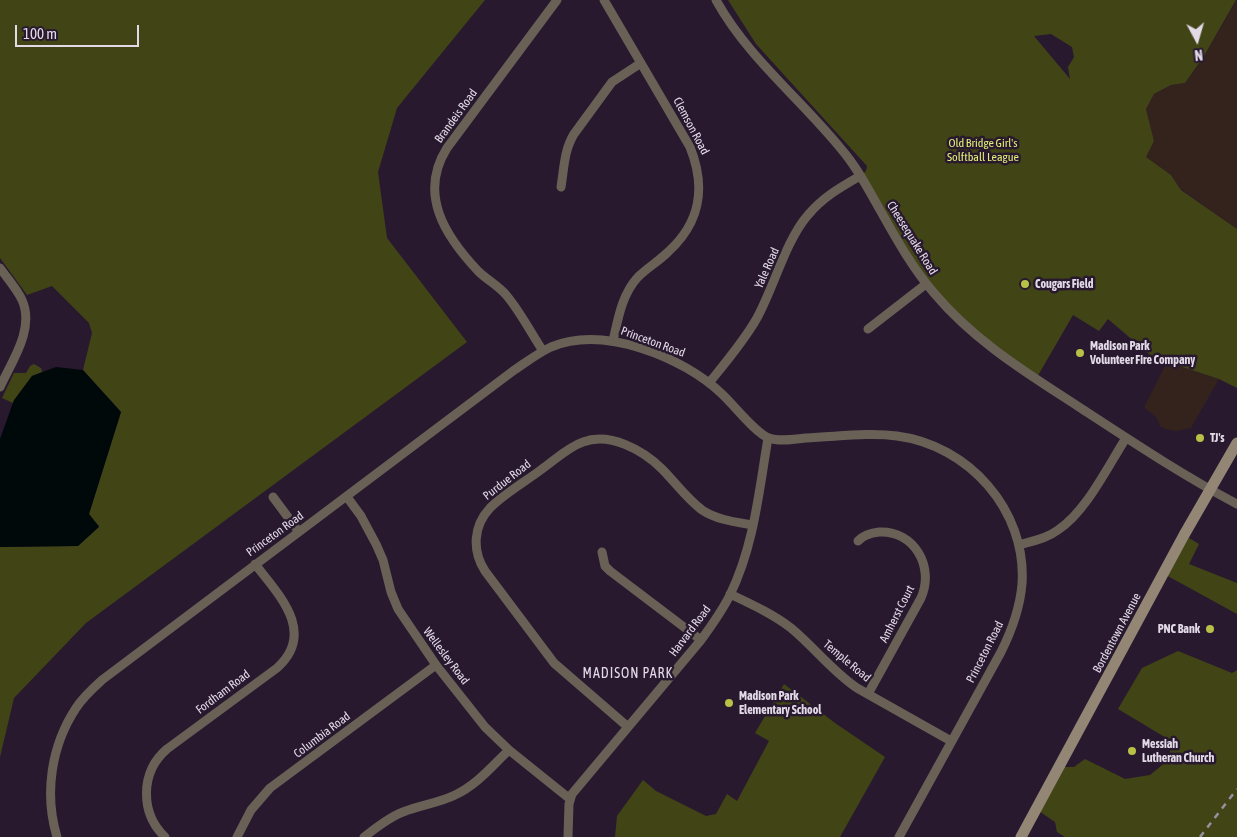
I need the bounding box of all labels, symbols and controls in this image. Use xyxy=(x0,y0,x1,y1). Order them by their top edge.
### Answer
scale bar xyxy=(18,15,141,47)
north arrow xyxy=(1172,15,1222,65)
text: 100 m xyxy=(23,25,57,42)
text: N xyxy=(1194,47,1204,63)
street label: Brandeis Road xyxy=(432,86,480,146)
street label: Clemson Road xyxy=(670,95,712,157)
park label: Old Bridge Girl's Solftball League xyxy=(947,136,1019,164)
street label: Cheesequake Road xyxy=(884,199,940,277)
street label: Yale Road xyxy=(752,245,782,291)
place label: Cougars Field xyxy=(1035,277,1094,291)
marker: Cougars Field xyxy=(1019,278,1031,290)
street label: Princeton Road xyxy=(619,324,687,360)
place label: Madison Park Volunteer Fire Company xyxy=(1090,339,1195,367)
marker: Madison Park Volunteer Fire Company xyxy=(1074,347,1086,359)
place label: TJ's xyxy=(1210,431,1225,445)
marker: TJ's xyxy=(1194,432,1206,444)
street label: Purdue Road xyxy=(480,457,534,503)
street label: Princeton Road xyxy=(244,508,306,560)
street label: Amherst Court xyxy=(876,583,918,645)
street label: Bordentown Avenue xyxy=(1090,591,1144,675)
street label: Harvard Road xyxy=(666,603,714,659)
street label: Princeton Road xyxy=(963,619,1007,685)
place label: PNC Bank xyxy=(1158,622,1200,636)
marker: PNC Bank xyxy=(1204,623,1216,635)
street label: Wellesley Road xyxy=(420,625,472,687)
street label: Temple Road xyxy=(820,637,874,685)
district label: MADISON PARK xyxy=(581,666,675,682)
street label: Fordham Road xyxy=(193,667,253,717)
place label: Madison Park Elementary School xyxy=(739,689,821,717)
marker: Madison Park Elementary School xyxy=(723,697,735,709)
street label: Columbia Road xyxy=(291,709,353,761)
place label: Messiah Lutheran Church xyxy=(1142,737,1214,765)
marker: Messiah Lutheran Church xyxy=(1126,745,1138,757)

